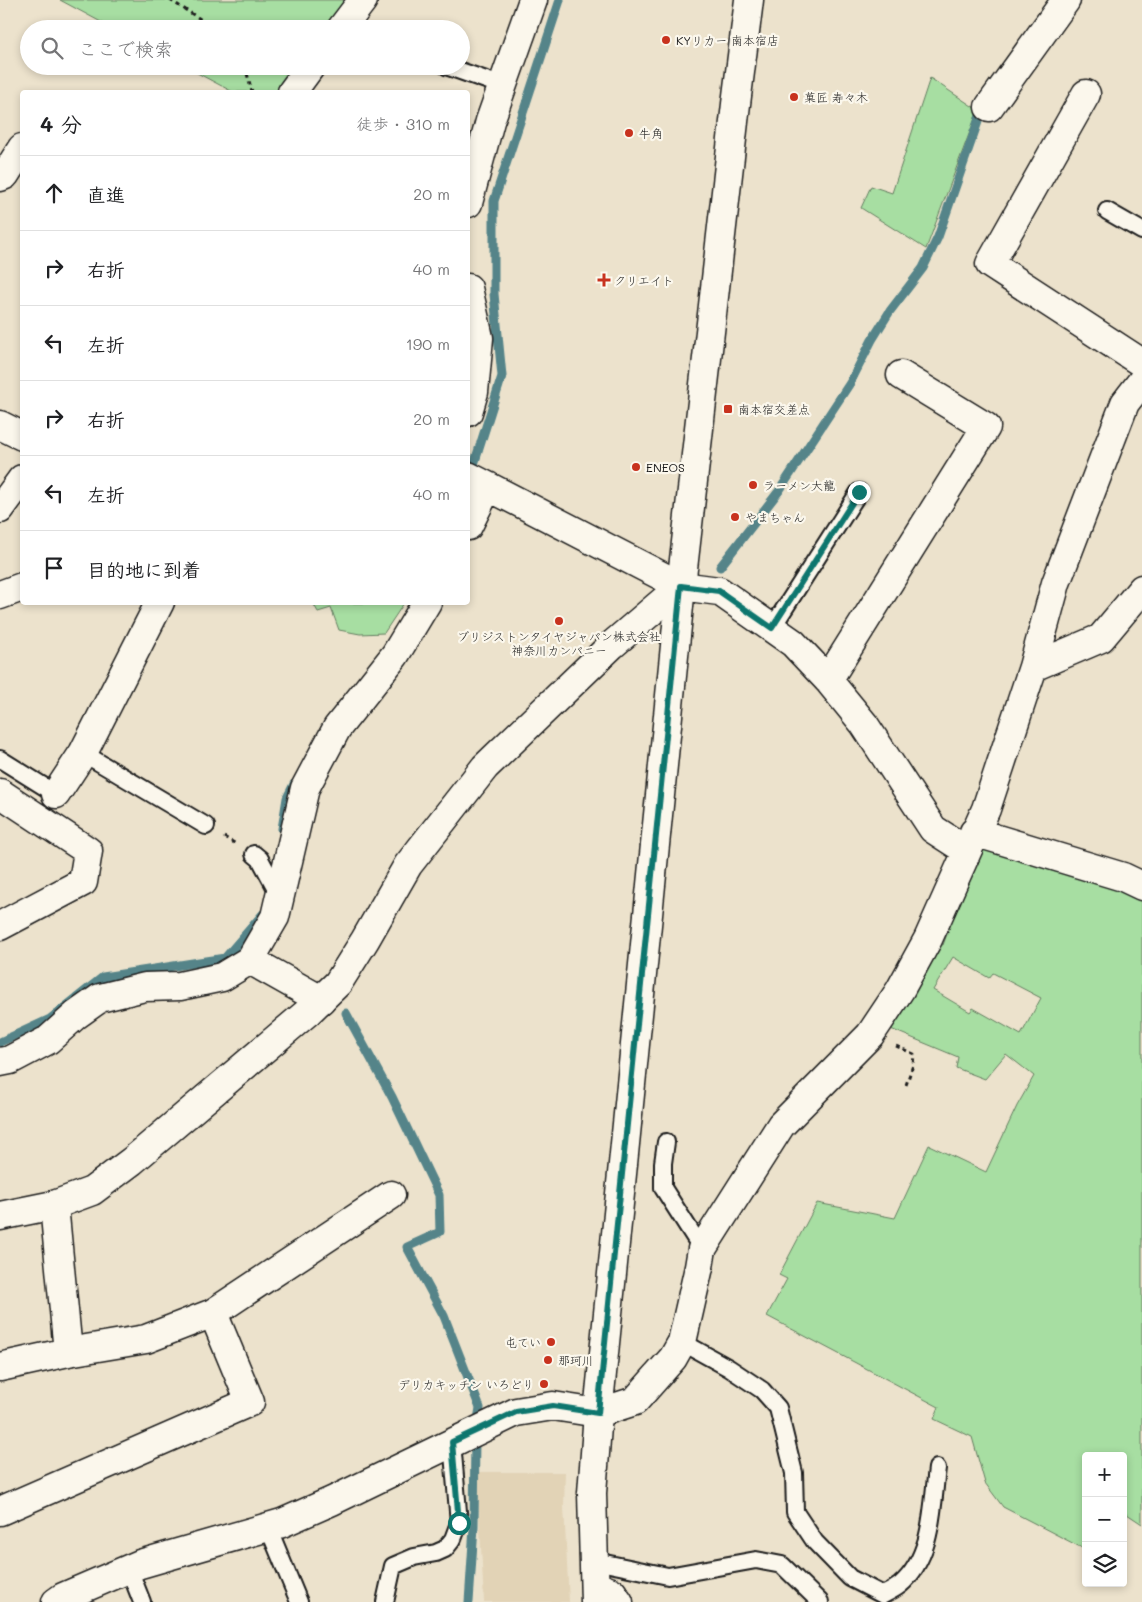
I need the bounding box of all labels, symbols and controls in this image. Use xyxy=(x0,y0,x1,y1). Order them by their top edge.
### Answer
search box xyxy=(20,20,470,75)
place label: KYリカー 南本宿店 xyxy=(676,32,779,48)
icon: search xyxy=(38,34,66,62)
marker: KYリカー 南本宿店 xyxy=(660,34,672,46)
text: ここで検索 xyxy=(78,36,173,61)
place label: 菓匠 寿々木 xyxy=(804,89,868,105)
marker: 菓匠 寿々木 xyxy=(788,91,800,103)
text: 4 分 xyxy=(40,110,82,137)
text: 徒歩 · 310 m xyxy=(357,113,450,134)
place label: 牛角 xyxy=(639,125,663,141)
marker: 牛角 xyxy=(623,127,635,139)
icon: ahead xyxy=(40,179,68,207)
text: 直進 xyxy=(87,182,125,207)
text: 20 m xyxy=(413,183,450,204)
icon: right xyxy=(40,254,68,282)
text: 右折 xyxy=(87,257,125,282)
text: 40 m xyxy=(413,258,450,279)
place label: クリエイト xyxy=(614,272,674,288)
marker: クリエイト xyxy=(598,274,610,286)
icon: left xyxy=(40,329,68,357)
text: 左折 xyxy=(87,332,125,357)
text: 190 m xyxy=(406,333,450,354)
place label: 南本宿交差点 xyxy=(738,401,810,417)
marker: 南本宿交差点 xyxy=(722,403,734,415)
icon: right xyxy=(40,404,68,432)
text: 右折 xyxy=(87,407,125,432)
text: 20 m xyxy=(413,408,450,429)
place label: ENEOS xyxy=(646,459,685,475)
marker: ENEOS xyxy=(630,461,642,473)
place label: ラーメン大龍 xyxy=(763,477,835,493)
icon: left xyxy=(40,479,68,507)
marker: ラーメン大龍 xyxy=(747,479,759,491)
route end xyxy=(848,481,871,504)
text: 左折 xyxy=(87,482,125,507)
text: 40 m xyxy=(413,483,450,504)
place label: やまちゃん xyxy=(745,509,805,525)
marker: やまちゃん xyxy=(729,511,741,523)
icon: arrive xyxy=(40,554,68,582)
text: 目的地に到着 xyxy=(87,557,201,582)
marker: ブリジストンタイヤジャパン株式会社 神奈川カンパニー xyxy=(553,615,565,627)
place label: ブリジストンタイヤジャパン株式会社 神奈川カンパニー xyxy=(457,628,661,658)
place label: 屯てい xyxy=(505,1334,541,1350)
marker: 屯てい xyxy=(545,1336,557,1348)
place label: 那珂川 xyxy=(558,1352,594,1368)
marker: 那珂川 xyxy=(542,1354,554,1366)
place label: デリカキッチン いろどり xyxy=(398,1376,534,1392)
marker: デリカキッチン いろどり xyxy=(538,1378,550,1390)
map controls xyxy=(1082,1452,1127,1587)
button: + xyxy=(1082,1452,1127,1497)
button: − xyxy=(1082,1497,1127,1542)
route start xyxy=(448,1512,471,1535)
button: layers xyxy=(1082,1542,1127,1587)

